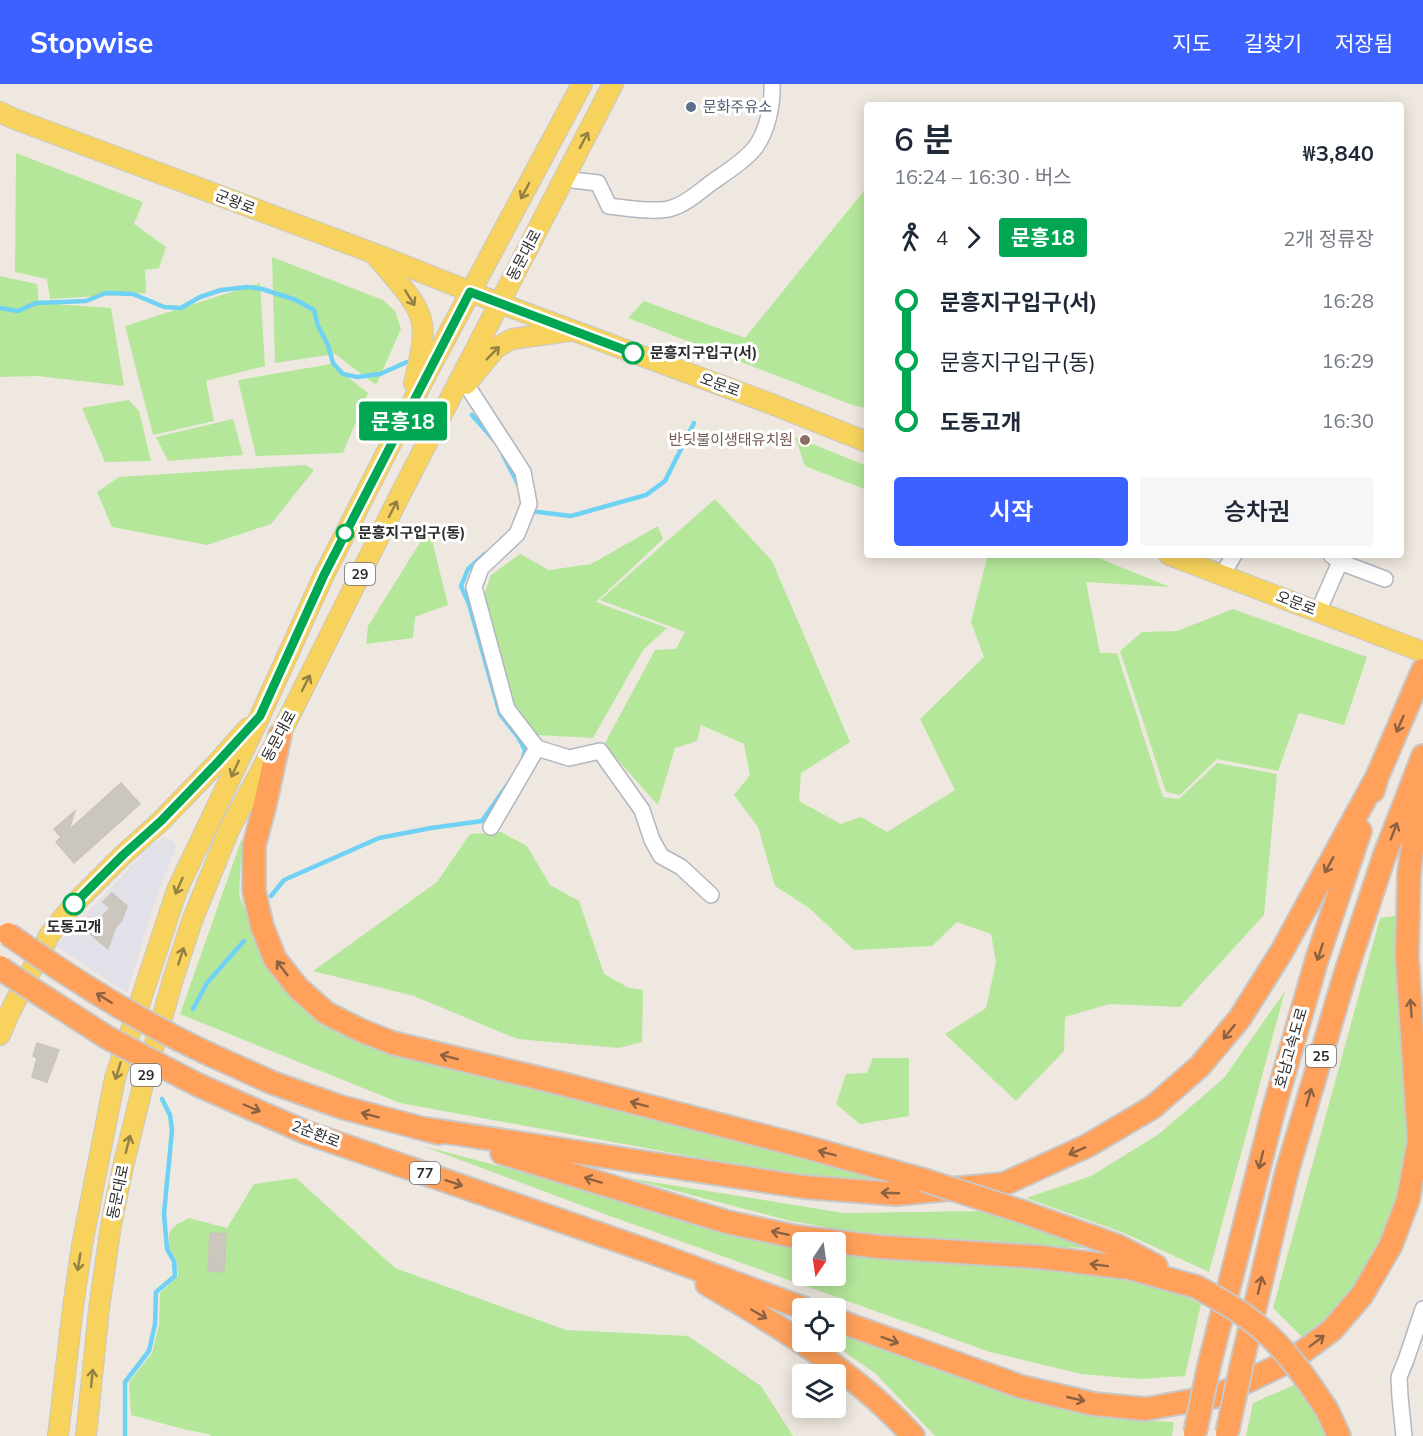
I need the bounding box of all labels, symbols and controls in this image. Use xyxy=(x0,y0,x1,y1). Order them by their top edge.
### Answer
text: Stopwise xyxy=(30,25,153,60)
text: 지도 xyxy=(1172,30,1211,56)
text: 길찾기 xyxy=(1244,30,1302,56)
text: 저장됨 xyxy=(1335,30,1393,56)
place label: 문화주유소 xyxy=(703,97,772,116)
marker: 문화주유소 xyxy=(684,100,698,114)
text: 6 분 xyxy=(894,118,953,159)
one-way arrow xyxy=(578,132,590,149)
text: ₩3,840 xyxy=(1303,139,1374,167)
text: 16:24 – 16:30 · 버스 xyxy=(894,164,1072,189)
one-way arrow xyxy=(519,182,531,199)
street label: 군왕로 xyxy=(212,185,258,218)
icon: walk xyxy=(894,221,927,254)
icon: forward xyxy=(957,221,990,254)
text: 문흥18 xyxy=(1011,224,1075,250)
text: 4 xyxy=(936,225,948,250)
street label: 동문대로 xyxy=(502,226,545,284)
text: 2개 정류장 xyxy=(1283,226,1374,251)
text: 문흥지구입구(서) xyxy=(940,288,1097,316)
text: 16:28 xyxy=(1321,288,1374,313)
one-way arrow xyxy=(404,290,416,306)
marker: 문흥지구입구(서) xyxy=(622,342,644,364)
place label: 문흥지구입구(서) xyxy=(650,343,757,362)
one-way arrow xyxy=(485,346,500,361)
text: 문흥지구입구(동) xyxy=(940,348,1096,376)
text: 16:29 xyxy=(1321,348,1374,373)
street label: 오문로 xyxy=(697,369,743,401)
line badge: 문흥18 xyxy=(361,402,445,440)
text: 문흥18 xyxy=(371,408,435,434)
text: 도동고개 xyxy=(940,408,1021,436)
text: 16:30 xyxy=(1321,408,1374,433)
place label: 반딧불이생태유치원 xyxy=(669,430,793,449)
marker: 반딧불이생태유치원 xyxy=(798,433,812,447)
button: 시작 xyxy=(894,477,1128,546)
button: 승차권 xyxy=(1140,477,1374,546)
one-way arrow xyxy=(388,500,399,518)
place label: 문흥지구입구(동) xyxy=(358,523,465,542)
marker: 문흥지구입구(동) xyxy=(336,524,354,542)
road number: 29 xyxy=(345,563,375,585)
street label: 오문로 xyxy=(1273,586,1319,619)
one-way arrow xyxy=(300,675,312,693)
street label: 동문대로 xyxy=(257,707,300,765)
one-way arrow xyxy=(1394,714,1405,732)
one-way arrow xyxy=(228,760,240,778)
one-way arrow xyxy=(1389,822,1400,841)
one-way arrow xyxy=(1323,856,1335,873)
one-way arrow xyxy=(173,877,184,895)
marker: 도동고개 xyxy=(63,893,85,915)
place label: 도동고개 xyxy=(46,917,102,936)
one-way arrow xyxy=(1314,942,1325,961)
one-way arrow xyxy=(176,947,187,966)
one-way arrow xyxy=(276,960,288,976)
one-way arrow xyxy=(96,992,113,1004)
one-way arrow xyxy=(1405,999,1416,1019)
street label: 호남고속도로 xyxy=(1270,1005,1311,1090)
one-way arrow xyxy=(1222,1023,1235,1039)
road number: 25 xyxy=(1306,1045,1336,1067)
one-way arrow xyxy=(440,1051,459,1062)
one-way arrow xyxy=(112,1061,123,1080)
road number: 29 xyxy=(131,1064,161,1086)
one-way arrow xyxy=(1304,1088,1315,1107)
one-way arrow xyxy=(630,1097,649,1109)
one-way arrow xyxy=(242,1103,260,1115)
one-way arrow xyxy=(361,1108,380,1120)
street label: 2순환로 xyxy=(289,1116,343,1151)
one-way arrow xyxy=(123,1135,135,1154)
one-way arrow xyxy=(1068,1146,1087,1157)
one-way arrow xyxy=(818,1147,837,1158)
one-way arrow xyxy=(1254,1150,1266,1169)
road number: 77 xyxy=(410,1162,440,1184)
street label: 동문대로 xyxy=(102,1163,133,1221)
one-way arrow xyxy=(584,1174,603,1185)
one-way arrow xyxy=(444,1179,463,1190)
one-way arrow xyxy=(880,1187,900,1198)
one-way arrow xyxy=(771,1227,791,1238)
north arrow xyxy=(792,1232,846,1286)
map controls xyxy=(792,1232,846,1418)
one-way arrow xyxy=(74,1252,85,1272)
one-way arrow xyxy=(1090,1259,1110,1270)
one-way arrow xyxy=(1255,1276,1267,1295)
button: locate xyxy=(792,1298,846,1352)
one-way arrow xyxy=(750,1309,767,1321)
one-way arrow xyxy=(881,1335,899,1346)
one-way arrow xyxy=(1309,1335,1325,1347)
button: layers xyxy=(792,1364,846,1418)
one-way arrow xyxy=(87,1368,98,1388)
one-way arrow xyxy=(1066,1394,1085,1406)

